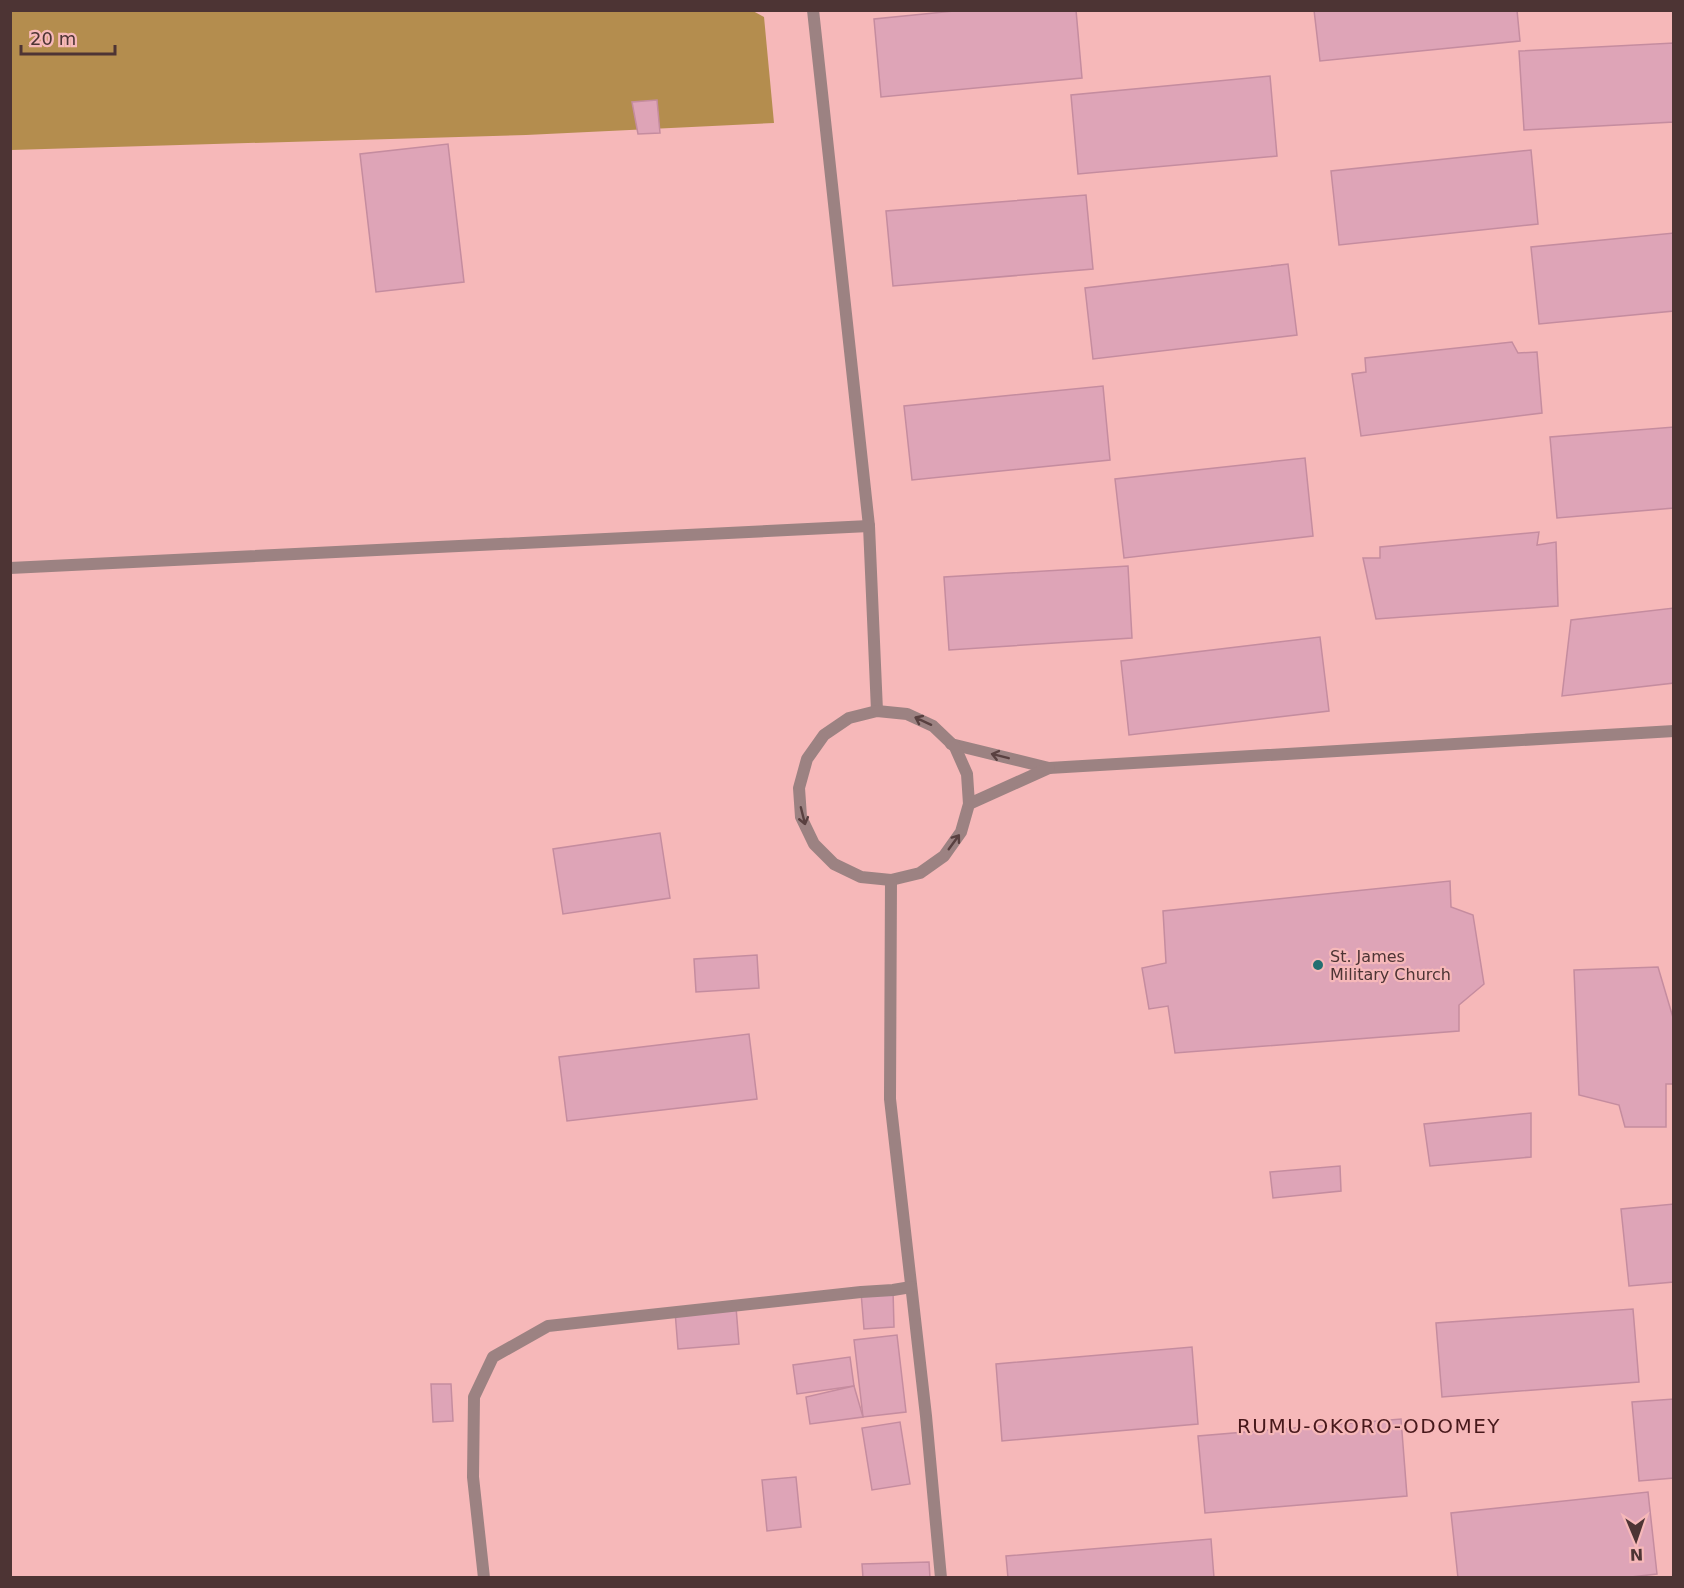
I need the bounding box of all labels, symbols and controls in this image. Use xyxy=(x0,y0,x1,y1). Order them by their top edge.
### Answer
scale bar xyxy=(21,18,116,56)
text: 20 m xyxy=(30,28,76,49)
one-way arrow xyxy=(914,715,932,727)
one-way arrow xyxy=(991,750,1010,762)
one-way arrow xyxy=(797,806,809,825)
one-way arrow xyxy=(948,835,960,851)
place label: St. James Military Church xyxy=(1330,947,1451,984)
marker: St. James Military Church xyxy=(1311,958,1325,972)
district label: RUMU-OKORO-ODOMEY xyxy=(1237,1414,1501,1438)
north arrow xyxy=(1606,1510,1666,1570)
text: N xyxy=(1629,1545,1644,1564)

